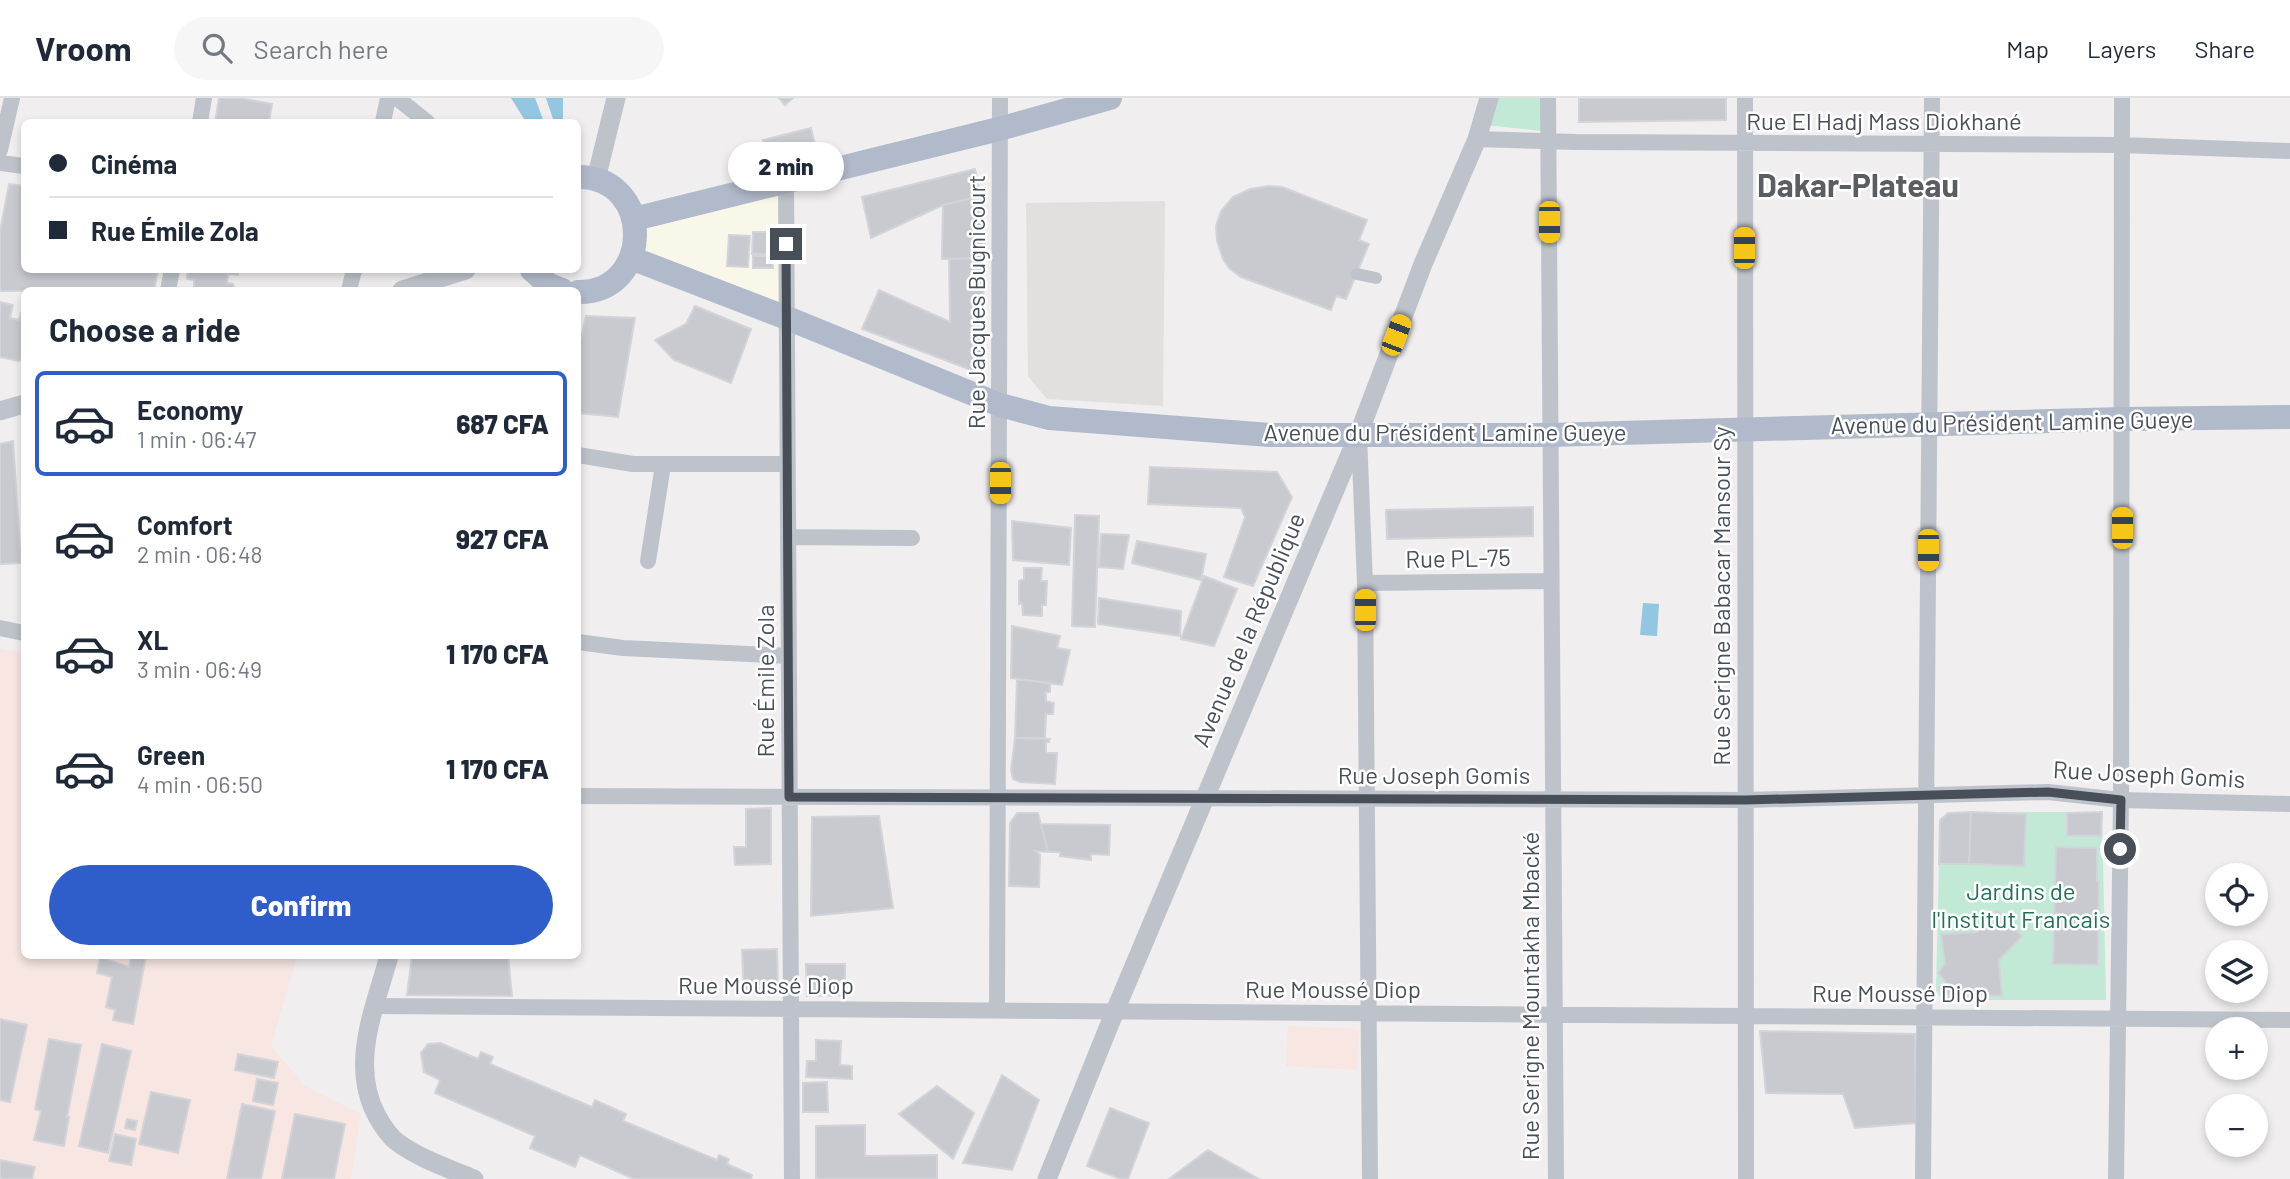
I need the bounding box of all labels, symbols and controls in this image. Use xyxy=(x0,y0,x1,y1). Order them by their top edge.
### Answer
search box xyxy=(174,17,664,80)
text: Vroom xyxy=(35,28,132,68)
icon: search xyxy=(198,29,236,67)
text: Search here xyxy=(254,33,389,64)
text: Map xyxy=(2006,34,2049,63)
text: Layers xyxy=(2087,34,2156,63)
text: Share xyxy=(2194,34,2255,63)
street label: Rue El Hadj Mass Diokhané xyxy=(1746,106,2022,135)
callout: 2 min xyxy=(728,142,844,192)
text: Cinéma xyxy=(91,148,177,179)
text: 2 min xyxy=(758,152,814,180)
district label: Dakar-Plateau xyxy=(1757,165,1959,203)
street label: Rue Jacques Bugnicourt xyxy=(961,175,990,429)
car xyxy=(1539,201,1560,243)
text: Rue Émile Zola xyxy=(91,215,259,246)
car xyxy=(1734,227,1755,269)
route end xyxy=(770,228,802,260)
text: Choose a ride xyxy=(49,310,241,348)
car xyxy=(1379,312,1414,358)
icon: car xyxy=(53,392,116,455)
text: Economy xyxy=(137,394,243,425)
street label: Avenue du Président Lamine Gueye xyxy=(1830,404,2194,439)
text: 687 CFA xyxy=(456,408,549,439)
street label: Avenue du Président Lamine Gueye xyxy=(1264,417,1627,446)
text: 1 min · 06:47 xyxy=(137,425,256,453)
street label: Rue Serigne Babacar Mansour Sy xyxy=(1706,426,1735,766)
car xyxy=(990,462,1011,504)
icon: car xyxy=(53,507,116,570)
car xyxy=(2112,507,2133,549)
street label: Avenue de la République xyxy=(1185,508,1310,751)
text: Comfort xyxy=(137,509,233,540)
text: 927 CFA xyxy=(456,523,549,554)
car xyxy=(1918,529,1939,571)
text: 2 min · 06:48 xyxy=(137,540,263,568)
street label: Rue PL-75 xyxy=(1405,542,1511,573)
car xyxy=(1355,589,1376,631)
street label: Rue Émile Zola xyxy=(750,605,779,757)
icon: car xyxy=(53,622,116,685)
text: XL xyxy=(137,624,168,655)
text: 1 170 CFA xyxy=(446,638,549,669)
text: 3 min · 06:49 xyxy=(137,655,262,683)
icon: car xyxy=(53,737,116,800)
text: Green xyxy=(137,739,205,770)
text: 1 170 CFA xyxy=(446,753,549,784)
street label: Rue Joseph Gomis xyxy=(2052,754,2246,793)
street label: Rue Joseph Gomis xyxy=(1338,760,1530,789)
text: 4 min · 06:50 xyxy=(137,770,263,798)
street label: Rue Serigne Mountakha Mbacké xyxy=(1515,832,1544,1160)
route start xyxy=(2104,833,2136,865)
map controls xyxy=(2205,863,2268,1157)
button: locate xyxy=(2205,863,2268,926)
button: Confirm xyxy=(49,865,553,945)
park label: Jardins de l'Institut Francais xyxy=(1932,876,2110,933)
button: layers xyxy=(2205,940,2268,1003)
street label: Rue Moussé Diop xyxy=(678,970,854,999)
street label: Rue Moussé Diop xyxy=(1245,974,1421,1003)
street label: Rue Moussé Diop xyxy=(1812,978,1988,1007)
button: + xyxy=(2205,1017,2268,1080)
button: − xyxy=(2205,1094,2268,1157)

